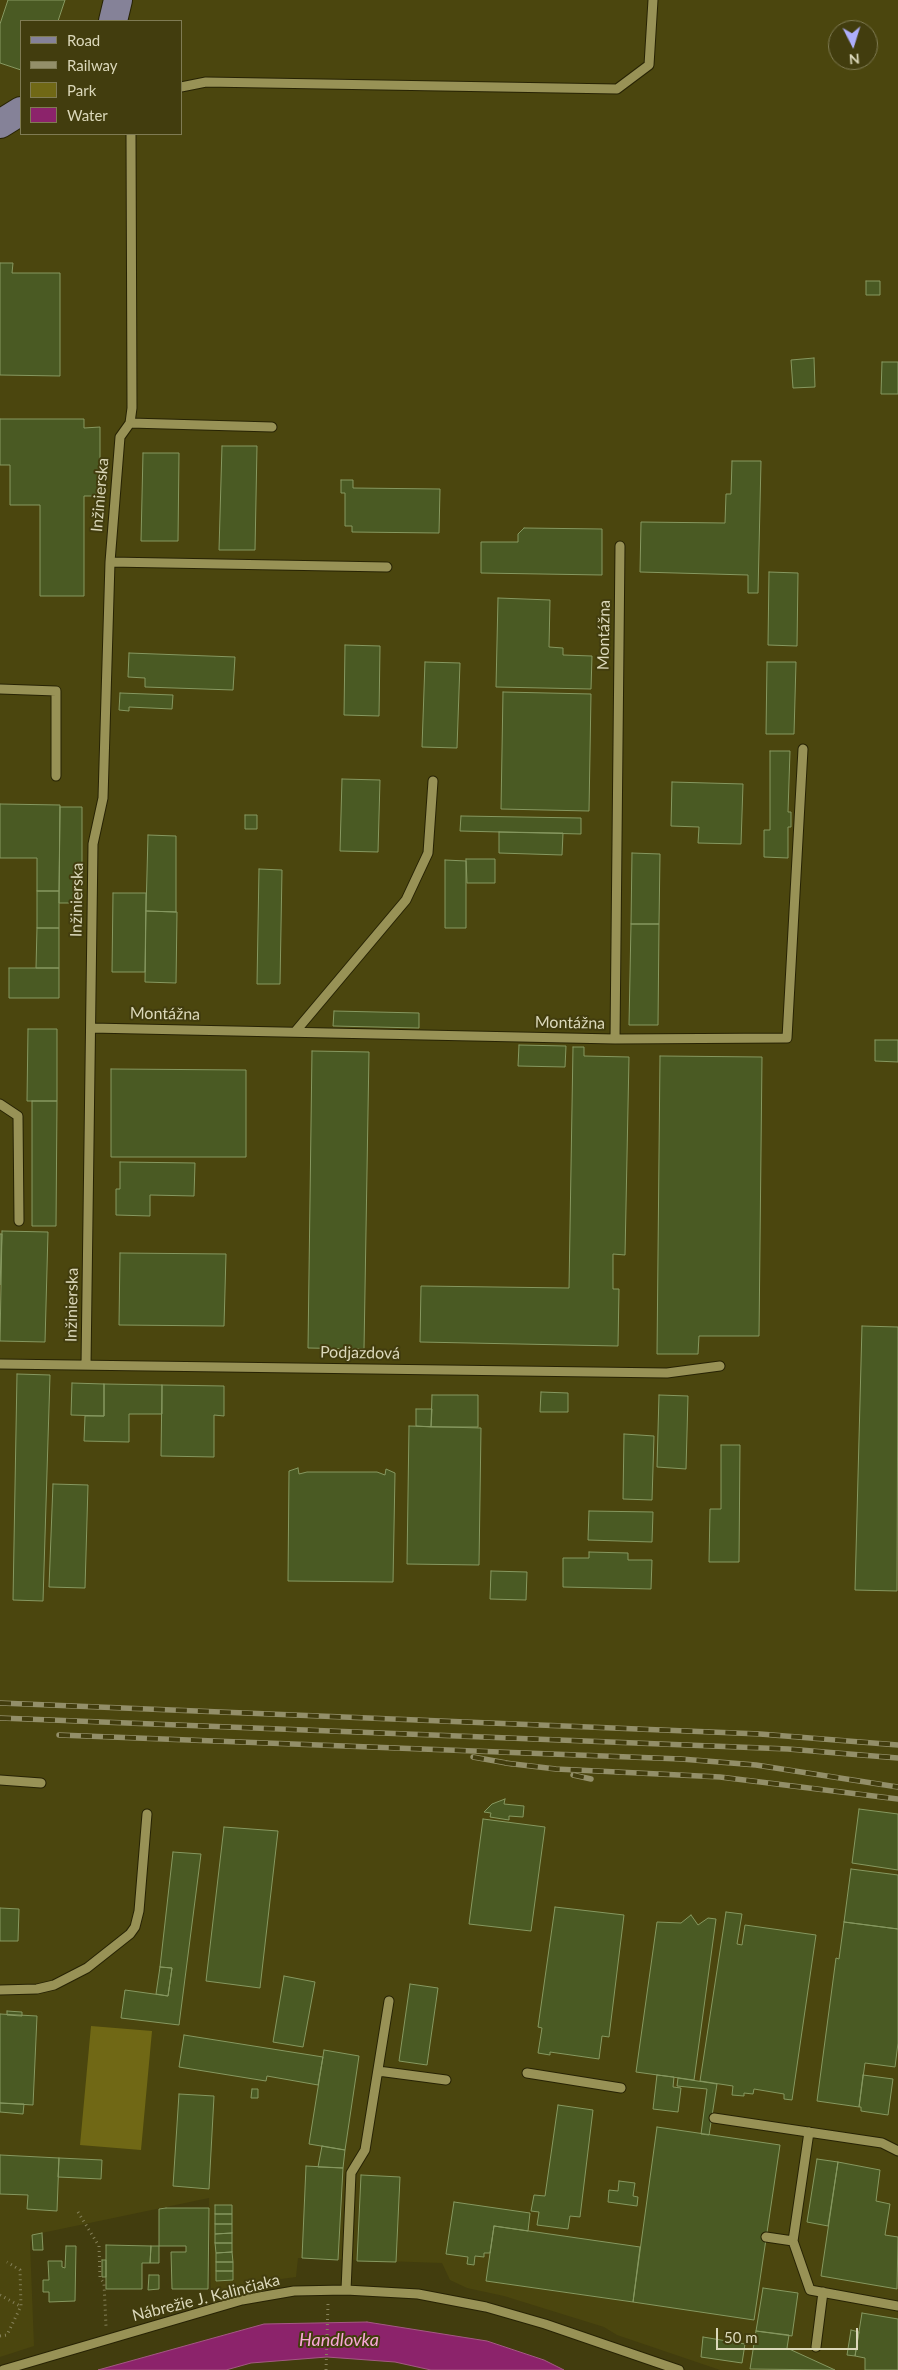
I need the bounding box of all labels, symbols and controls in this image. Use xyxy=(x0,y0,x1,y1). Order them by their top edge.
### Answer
legend xyxy=(20,20,182,135)
north arrow xyxy=(828,20,878,70)
text: Road xyxy=(67,31,100,49)
text: N xyxy=(848,51,860,68)
text: Railway xyxy=(67,56,118,74)
text: Park xyxy=(67,81,96,99)
text: Water xyxy=(67,106,108,124)
street label: Inžinierska xyxy=(87,457,113,533)
street label: Montážna xyxy=(594,600,614,670)
street label: Inžinierska xyxy=(67,863,87,937)
street label: Montážna xyxy=(130,1004,200,1024)
street label: Montážna xyxy=(535,1013,605,1033)
street label: Inžinierska xyxy=(62,1268,82,1342)
street label: Podjazdová xyxy=(320,1343,400,1363)
street label: Nábrežie J. Kalinčiaka xyxy=(130,2270,282,2326)
scale bar xyxy=(718,2318,860,2350)
text: 50 m xyxy=(724,2328,758,2346)
water label: Handlovka xyxy=(299,2329,379,2351)

